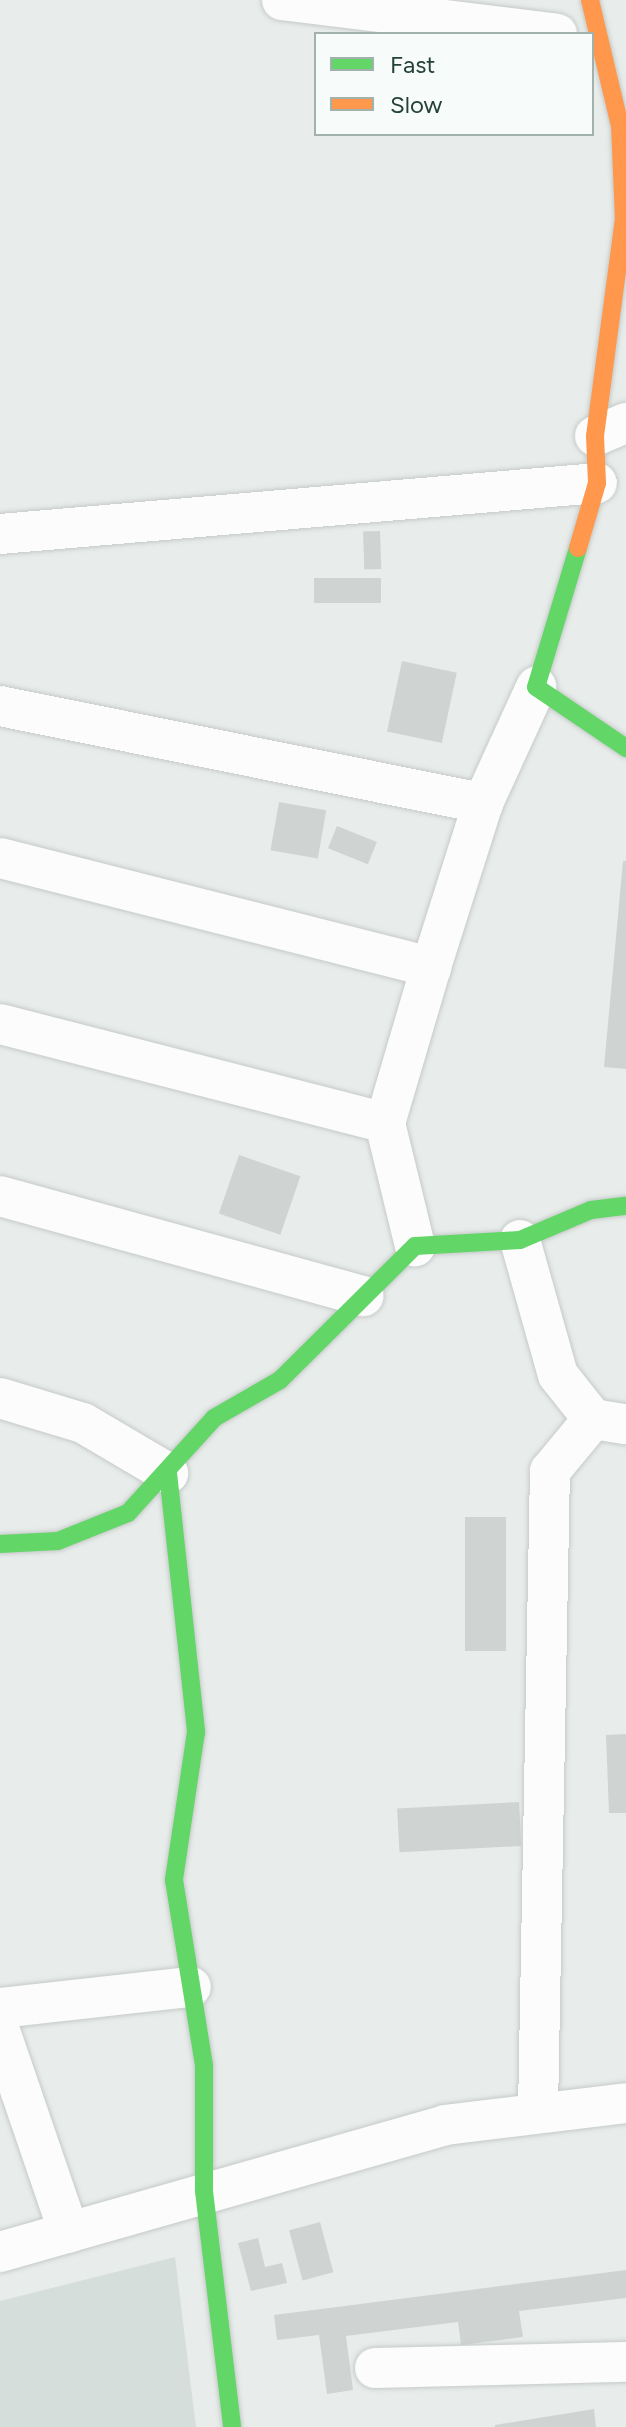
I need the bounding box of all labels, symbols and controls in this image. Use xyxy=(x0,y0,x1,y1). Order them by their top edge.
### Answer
legend xyxy=(314,32,594,136)
text: Fast xyxy=(390,50,435,79)
text: Slow xyxy=(390,90,442,119)

